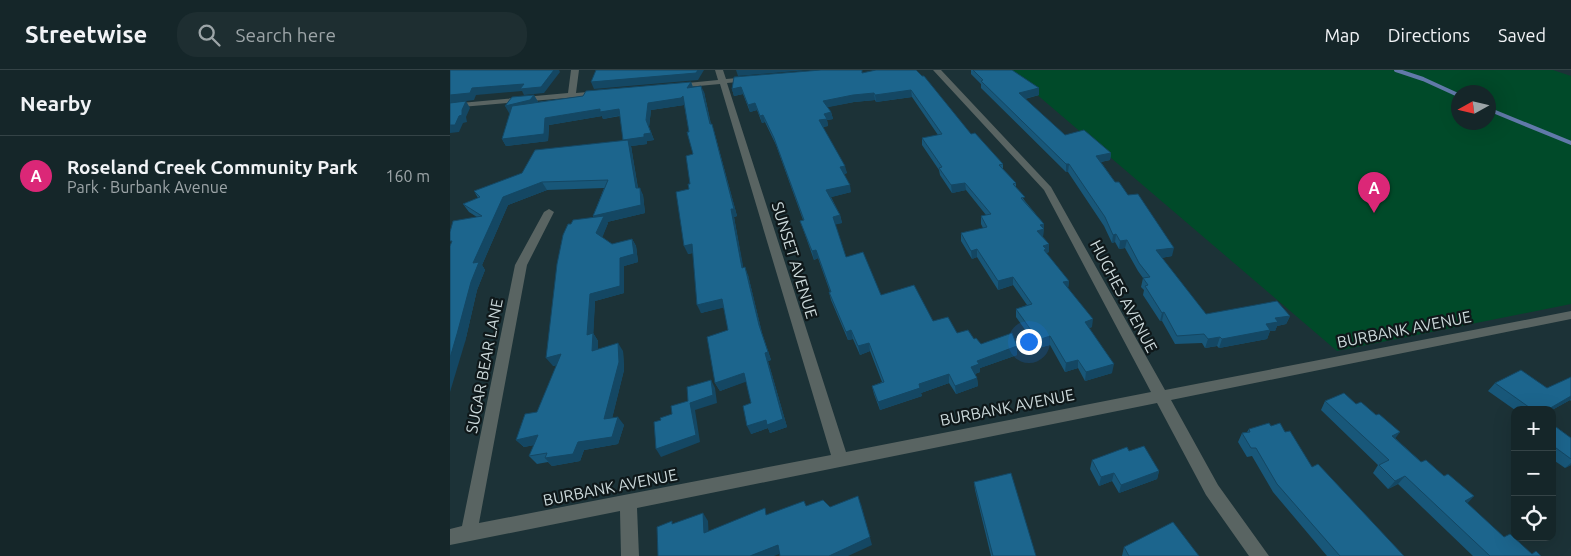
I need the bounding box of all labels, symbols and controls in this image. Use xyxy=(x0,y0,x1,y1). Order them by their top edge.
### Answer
search box xyxy=(177,12,527,57)
text: Streetwise xyxy=(25,21,147,48)
icon: search xyxy=(195,21,223,49)
text: Search here xyxy=(235,24,336,46)
text: Map xyxy=(1324,25,1360,45)
text: Directions xyxy=(1388,25,1470,45)
text: Saved xyxy=(1498,25,1546,45)
north arrow xyxy=(1451,85,1496,130)
text: Nearby xyxy=(20,91,91,115)
text: Roseland Creek Community Park xyxy=(67,156,358,178)
text: A xyxy=(30,167,42,185)
text: 160 m xyxy=(385,167,430,185)
pin: A xyxy=(1358,172,1390,213)
text: Park · Burbank Avenue xyxy=(67,178,228,196)
street label: SUNSET AVENUE xyxy=(769,200,821,320)
street label: HUGHES AVENUE xyxy=(1087,237,1161,355)
street label: SUGAR BEAR LANE xyxy=(462,297,506,435)
street label: BURBANK AVENUE xyxy=(1335,307,1473,351)
your location xyxy=(1016,329,1042,355)
street label: BURBANK AVENUE xyxy=(938,385,1076,429)
map controls xyxy=(1511,406,1556,541)
button: + xyxy=(1511,406,1556,451)
button: − xyxy=(1511,451,1556,496)
street label: BURBANK AVENUE xyxy=(541,465,679,509)
button: locate xyxy=(1511,496,1556,541)

